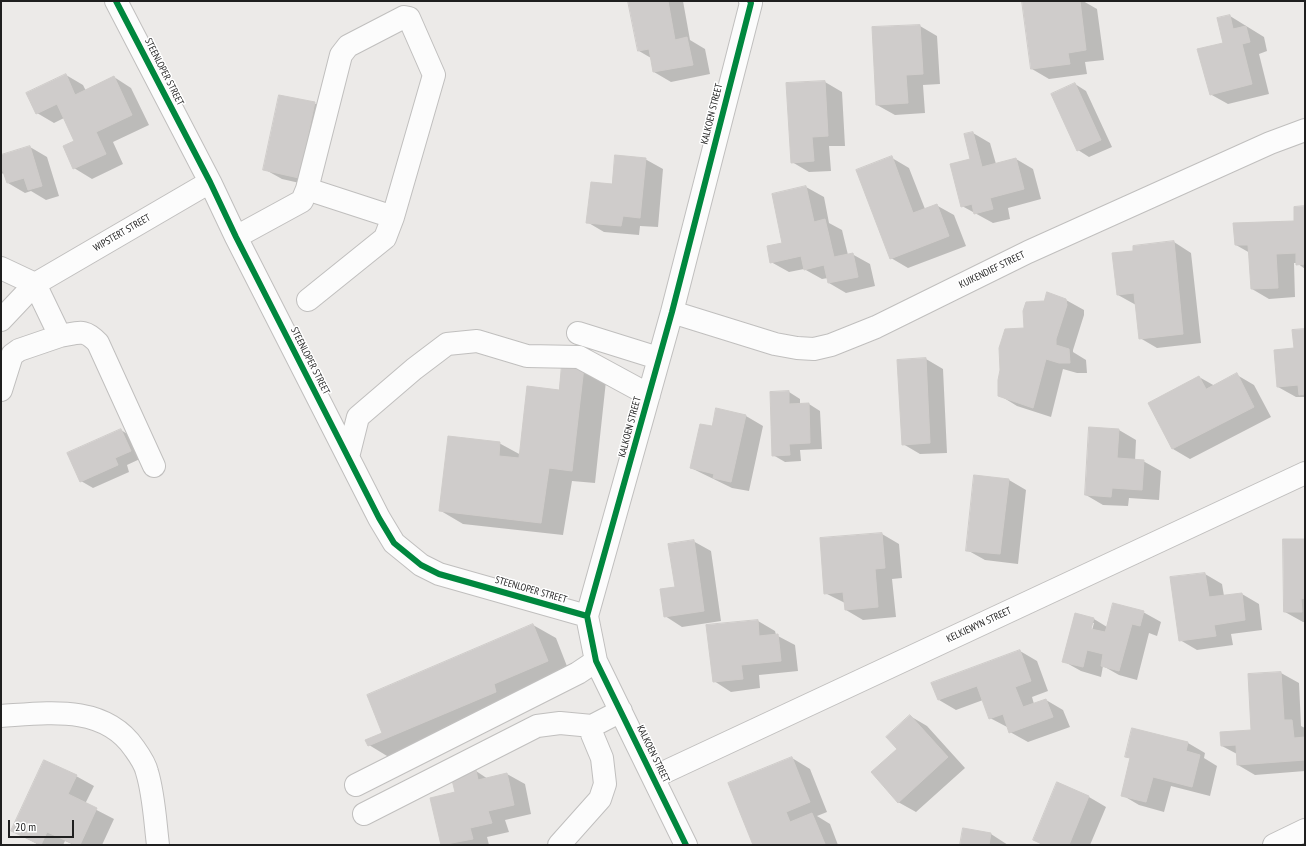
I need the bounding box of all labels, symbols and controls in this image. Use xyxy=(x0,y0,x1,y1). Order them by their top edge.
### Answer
street label: STEENLOPER STREET xyxy=(142,36,186,108)
street label: KALKOEN STREET xyxy=(699,82,725,146)
street label: WIPSTERT STREET xyxy=(91,212,153,254)
street label: KUIKENDIEF STREET xyxy=(957,249,1027,291)
street label: STEENLOPER STREET xyxy=(288,325,332,397)
street label: KALKOEN STREET xyxy=(616,395,644,459)
street label: STEENLOPER STREET xyxy=(494,574,568,606)
street label: KELKIEWYN STREET xyxy=(945,605,1013,645)
street label: KALKOEN STREET xyxy=(634,723,672,785)
scale bar xyxy=(10,812,76,838)
text: 20 m xyxy=(15,819,36,834)

